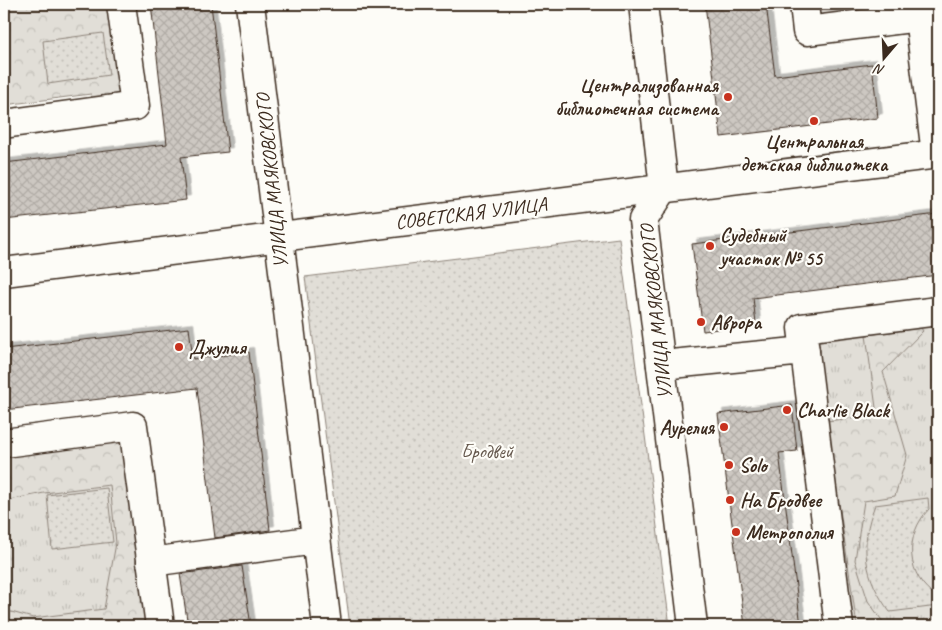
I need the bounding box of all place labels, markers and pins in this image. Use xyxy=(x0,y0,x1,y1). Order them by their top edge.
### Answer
place label: Централизованная библиотечная система xyxy=(556,73,720,121)
marker: Централизованная библиотечная система xyxy=(722,91,734,103)
marker: Центральная детская библиотека xyxy=(808,115,820,127)
place label: Центральная детская библиотека xyxy=(740,129,889,177)
place label: Судебный участок № 55 xyxy=(718,223,824,271)
marker: Судебный участок № 55 xyxy=(704,240,716,252)
place label: Аврора xyxy=(711,310,763,335)
marker: Аврора xyxy=(695,316,707,328)
place label: Джулия xyxy=(189,335,247,360)
marker: Джулия xyxy=(173,341,185,353)
place label: Charlie Black xyxy=(797,398,890,423)
marker: Charlie Black xyxy=(781,404,793,416)
place label: Аурелия xyxy=(660,415,716,440)
marker: Аурелия xyxy=(718,421,730,433)
place label: Solo xyxy=(739,453,769,478)
marker: Solo xyxy=(723,459,735,471)
place label: На Бродвее xyxy=(740,488,823,513)
marker: На Бродвее xyxy=(724,494,736,506)
place label: Метрополия xyxy=(746,520,835,545)
marker: Метрополия xyxy=(730,526,742,538)

